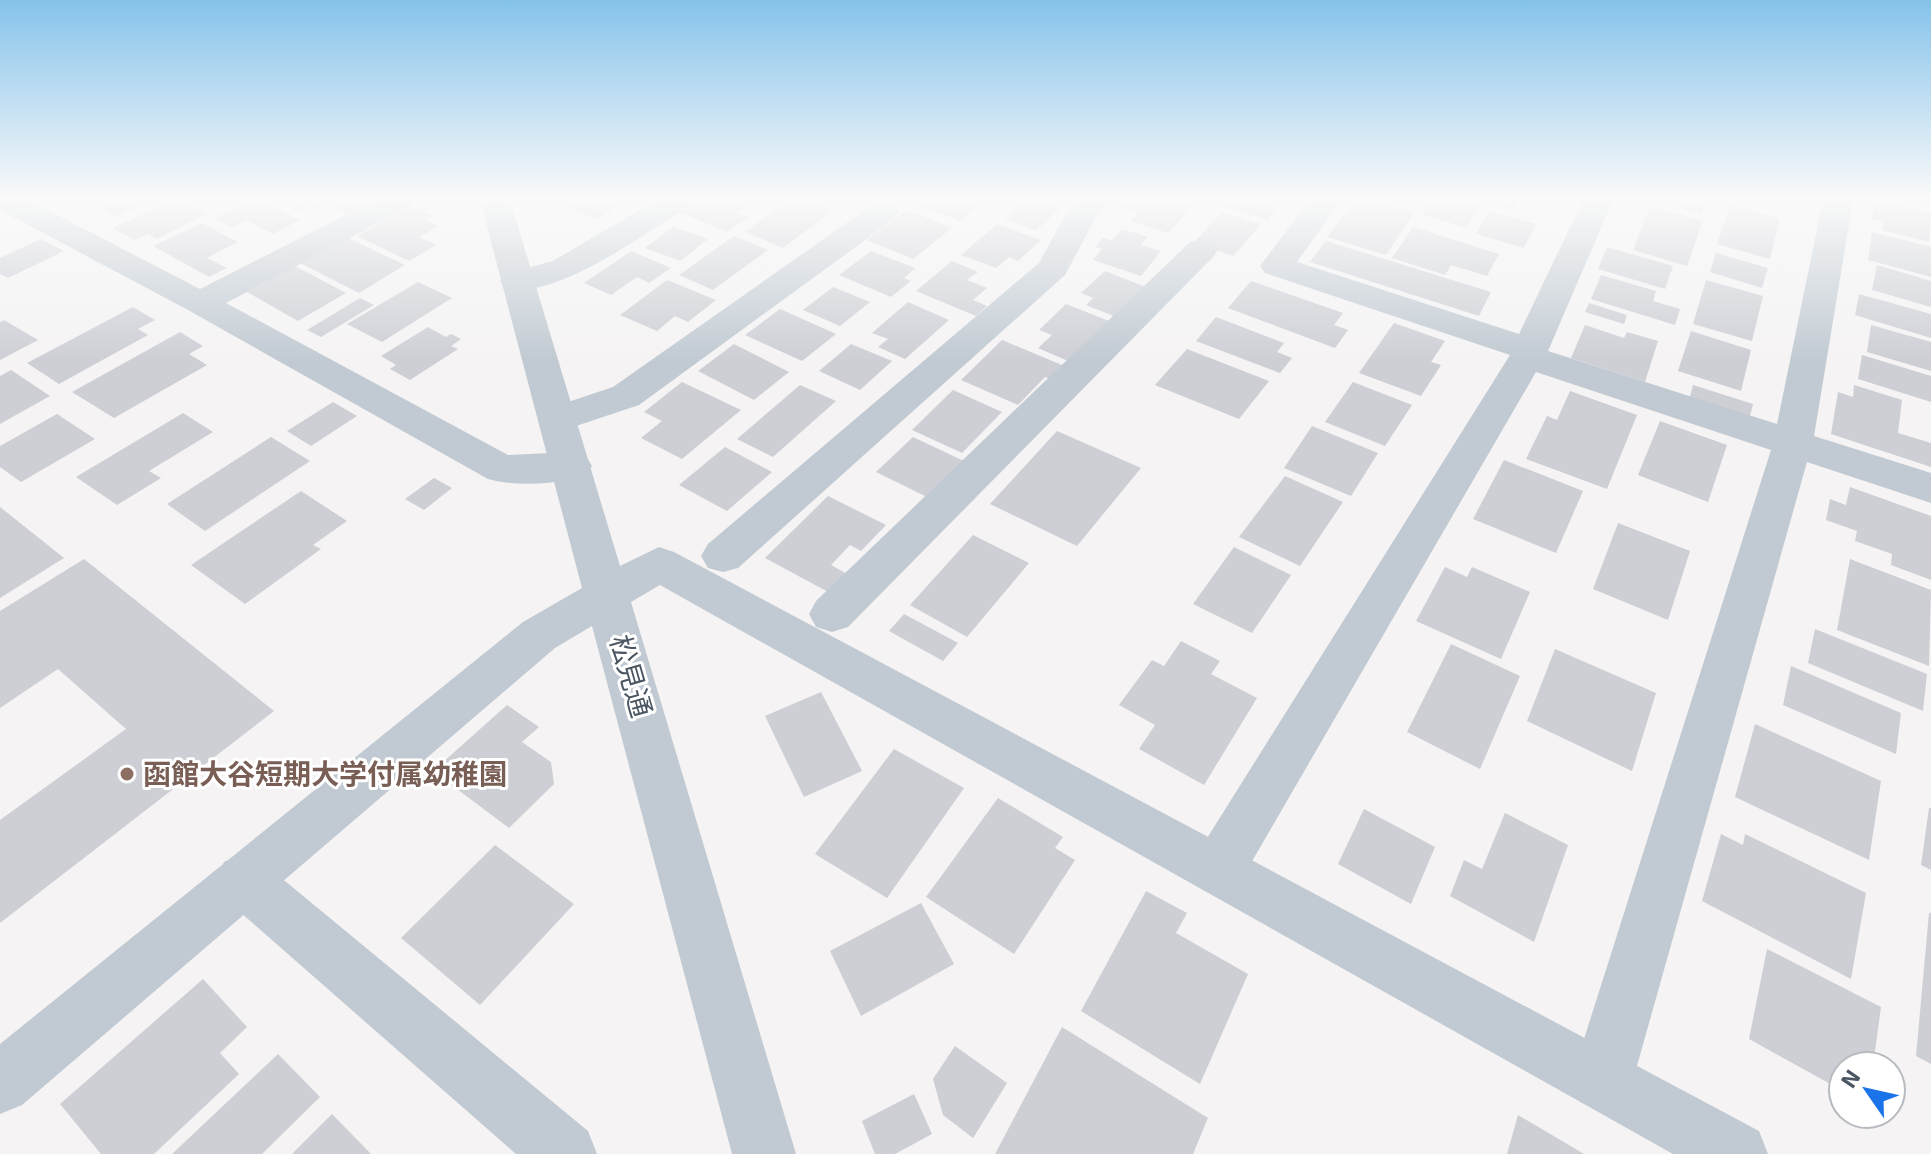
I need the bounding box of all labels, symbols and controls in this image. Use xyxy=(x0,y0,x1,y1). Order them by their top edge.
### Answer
street label: 松見通 xyxy=(604,631,660,721)
place label: 函館大谷短期大学付属幼稚園 xyxy=(143,756,507,790)
marker: 函館大谷短期大学付属幼稚園 xyxy=(118,765,136,783)
north arrow xyxy=(1827,1050,1907,1130)
text: N xyxy=(1834,1064,1865,1092)

